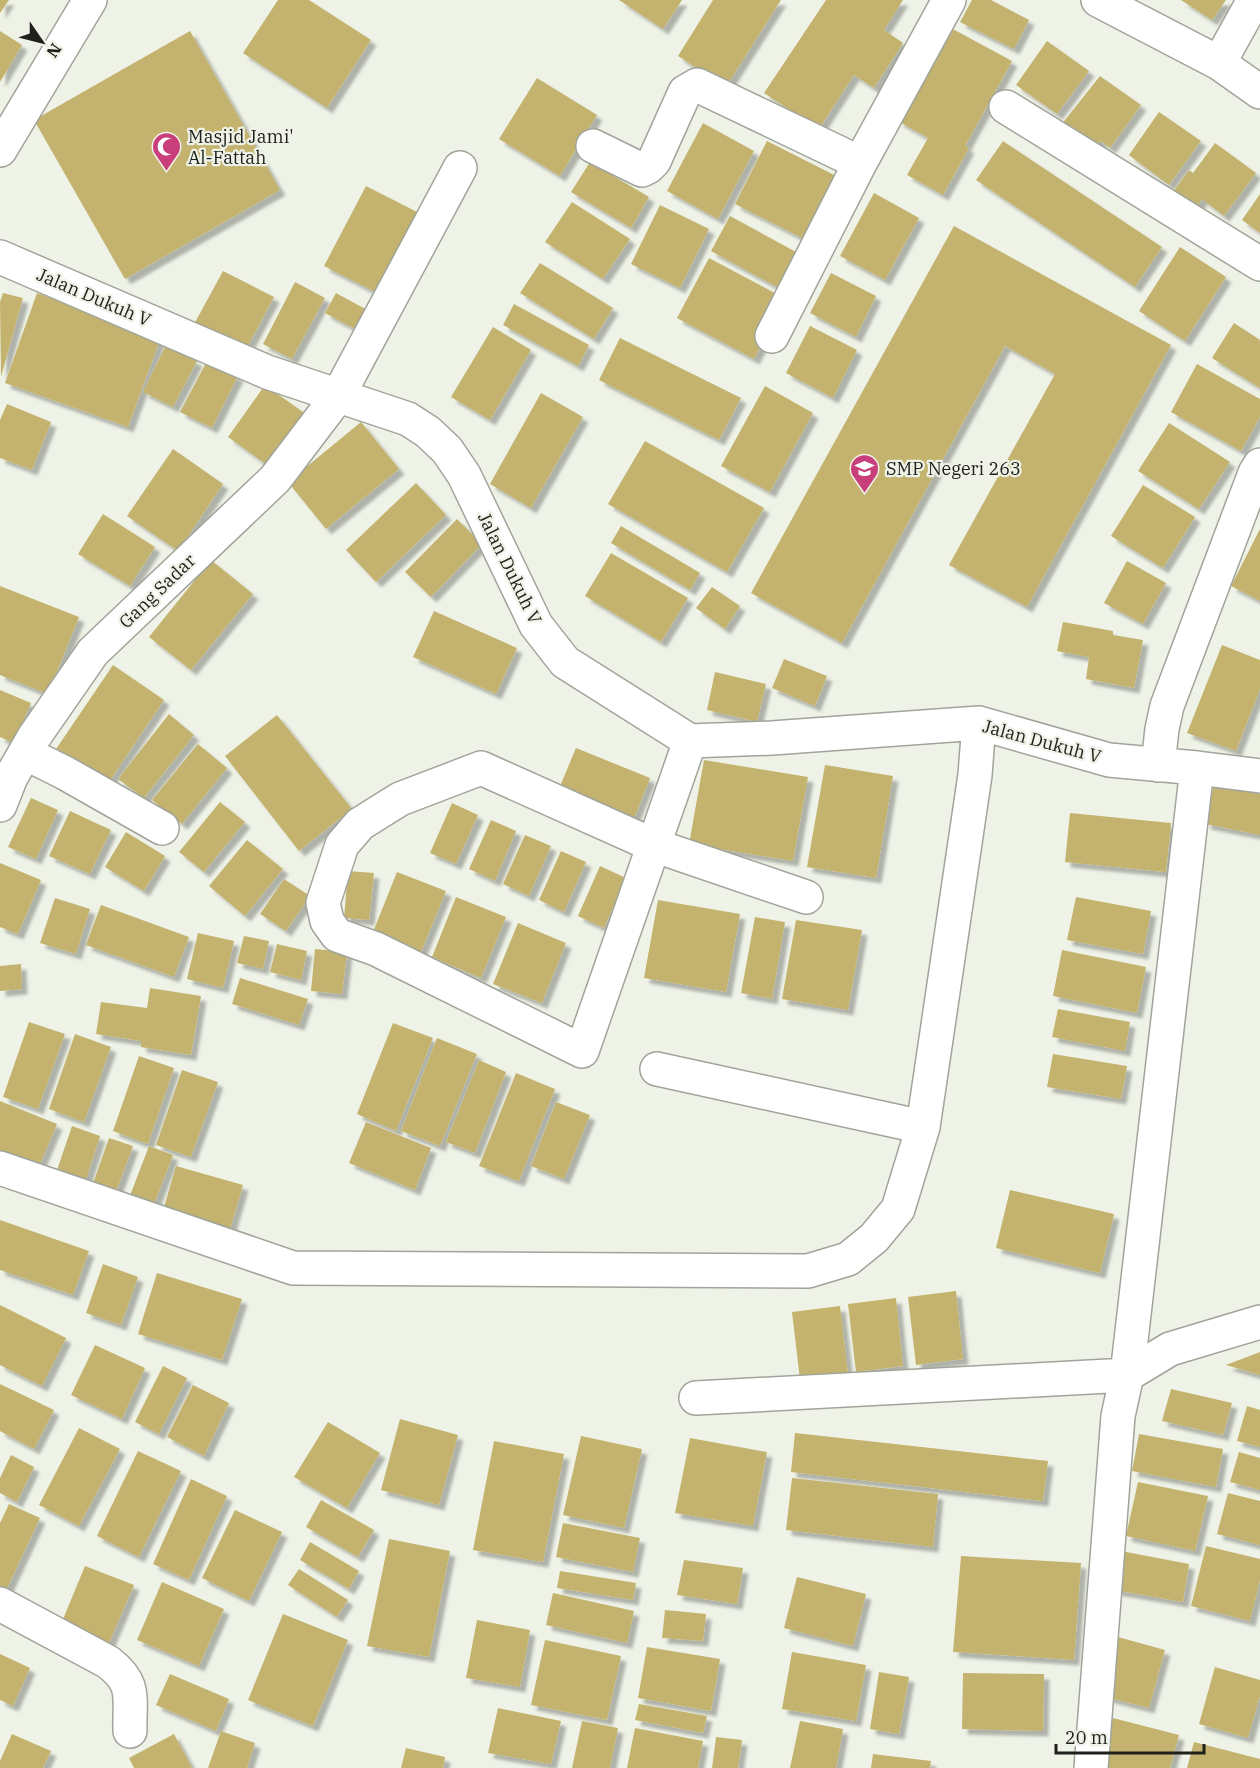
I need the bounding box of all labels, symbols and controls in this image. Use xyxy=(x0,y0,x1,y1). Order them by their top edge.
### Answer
north arrow xyxy=(12,12,72,72)
text: N xyxy=(42,40,66,62)
place label: Masjid Jami' Al-Fattah xyxy=(188,125,294,169)
mosque icon: Masjid Jami' Al-Fattah xyxy=(151,130,183,172)
street label: Jalan Dukuh V xyxy=(34,263,154,331)
school or university icon: SMP Negeri 263 xyxy=(849,452,881,494)
place label: SMP Negeri 263 xyxy=(886,457,1021,480)
street label: Jalan Dukuh V xyxy=(473,508,547,628)
street label: Gang Sadar xyxy=(114,549,200,633)
street label: Jalan Dukuh V xyxy=(980,714,1104,768)
scale bar xyxy=(1056,1717,1204,1755)
text: 20 m xyxy=(1065,1726,1108,1749)

